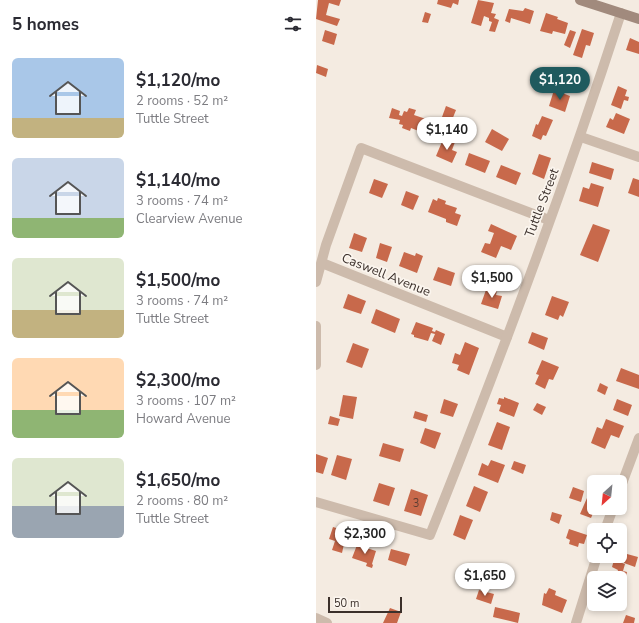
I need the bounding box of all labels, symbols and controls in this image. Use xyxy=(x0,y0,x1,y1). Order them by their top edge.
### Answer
text: 5 homes xyxy=(12,13,79,36)
icon: filters xyxy=(282,13,304,35)
pin: $1,120 xyxy=(527,67,593,101)
text: $1,120/mo xyxy=(136,69,220,92)
text: $1,120 xyxy=(539,71,581,89)
icon: home xyxy=(44,74,92,122)
text: 2 rooms · 52 m² xyxy=(136,92,228,110)
text: Tuttle Street xyxy=(136,110,209,128)
pin: $1,140 xyxy=(414,117,480,151)
text: $1,140 xyxy=(426,121,468,139)
street label: Tuttle Street xyxy=(521,165,564,240)
text: $1,140/mo xyxy=(136,169,220,192)
icon: home xyxy=(44,174,92,222)
text: 3 rooms · 74 m² xyxy=(136,192,228,210)
text: Clearview Avenue xyxy=(136,210,242,228)
street label: Caswell Avenue xyxy=(339,249,433,301)
pin: $1,500 xyxy=(459,265,525,299)
text: $1,500/mo xyxy=(136,269,220,292)
text: $1,500 xyxy=(471,269,513,287)
icon: home xyxy=(44,274,92,322)
text: 3 rooms · 74 m² xyxy=(136,292,228,310)
text: Tuttle Street xyxy=(136,310,209,328)
text: $2,300/mo xyxy=(136,369,220,392)
icon: home xyxy=(44,374,92,422)
text: 3 rooms · 107 m² xyxy=(136,392,236,410)
text: Howard Avenue xyxy=(136,410,230,428)
text: $1,650/mo xyxy=(136,469,220,492)
icon: home xyxy=(44,474,92,522)
north arrow xyxy=(587,475,627,515)
map controls xyxy=(587,475,627,611)
text: 2 rooms · 80 m² xyxy=(136,492,228,510)
house number: 3 xyxy=(413,496,419,511)
text: Tuttle Street xyxy=(136,510,209,528)
pin: $2,300 xyxy=(332,521,398,555)
button: locate xyxy=(587,523,627,563)
text: $2,300 xyxy=(344,525,386,543)
pin: $1,650 xyxy=(452,563,518,597)
text: $1,650 xyxy=(464,567,506,585)
button: layers xyxy=(587,571,627,611)
scale bar xyxy=(328,595,402,614)
text: 50 m xyxy=(334,596,359,611)

